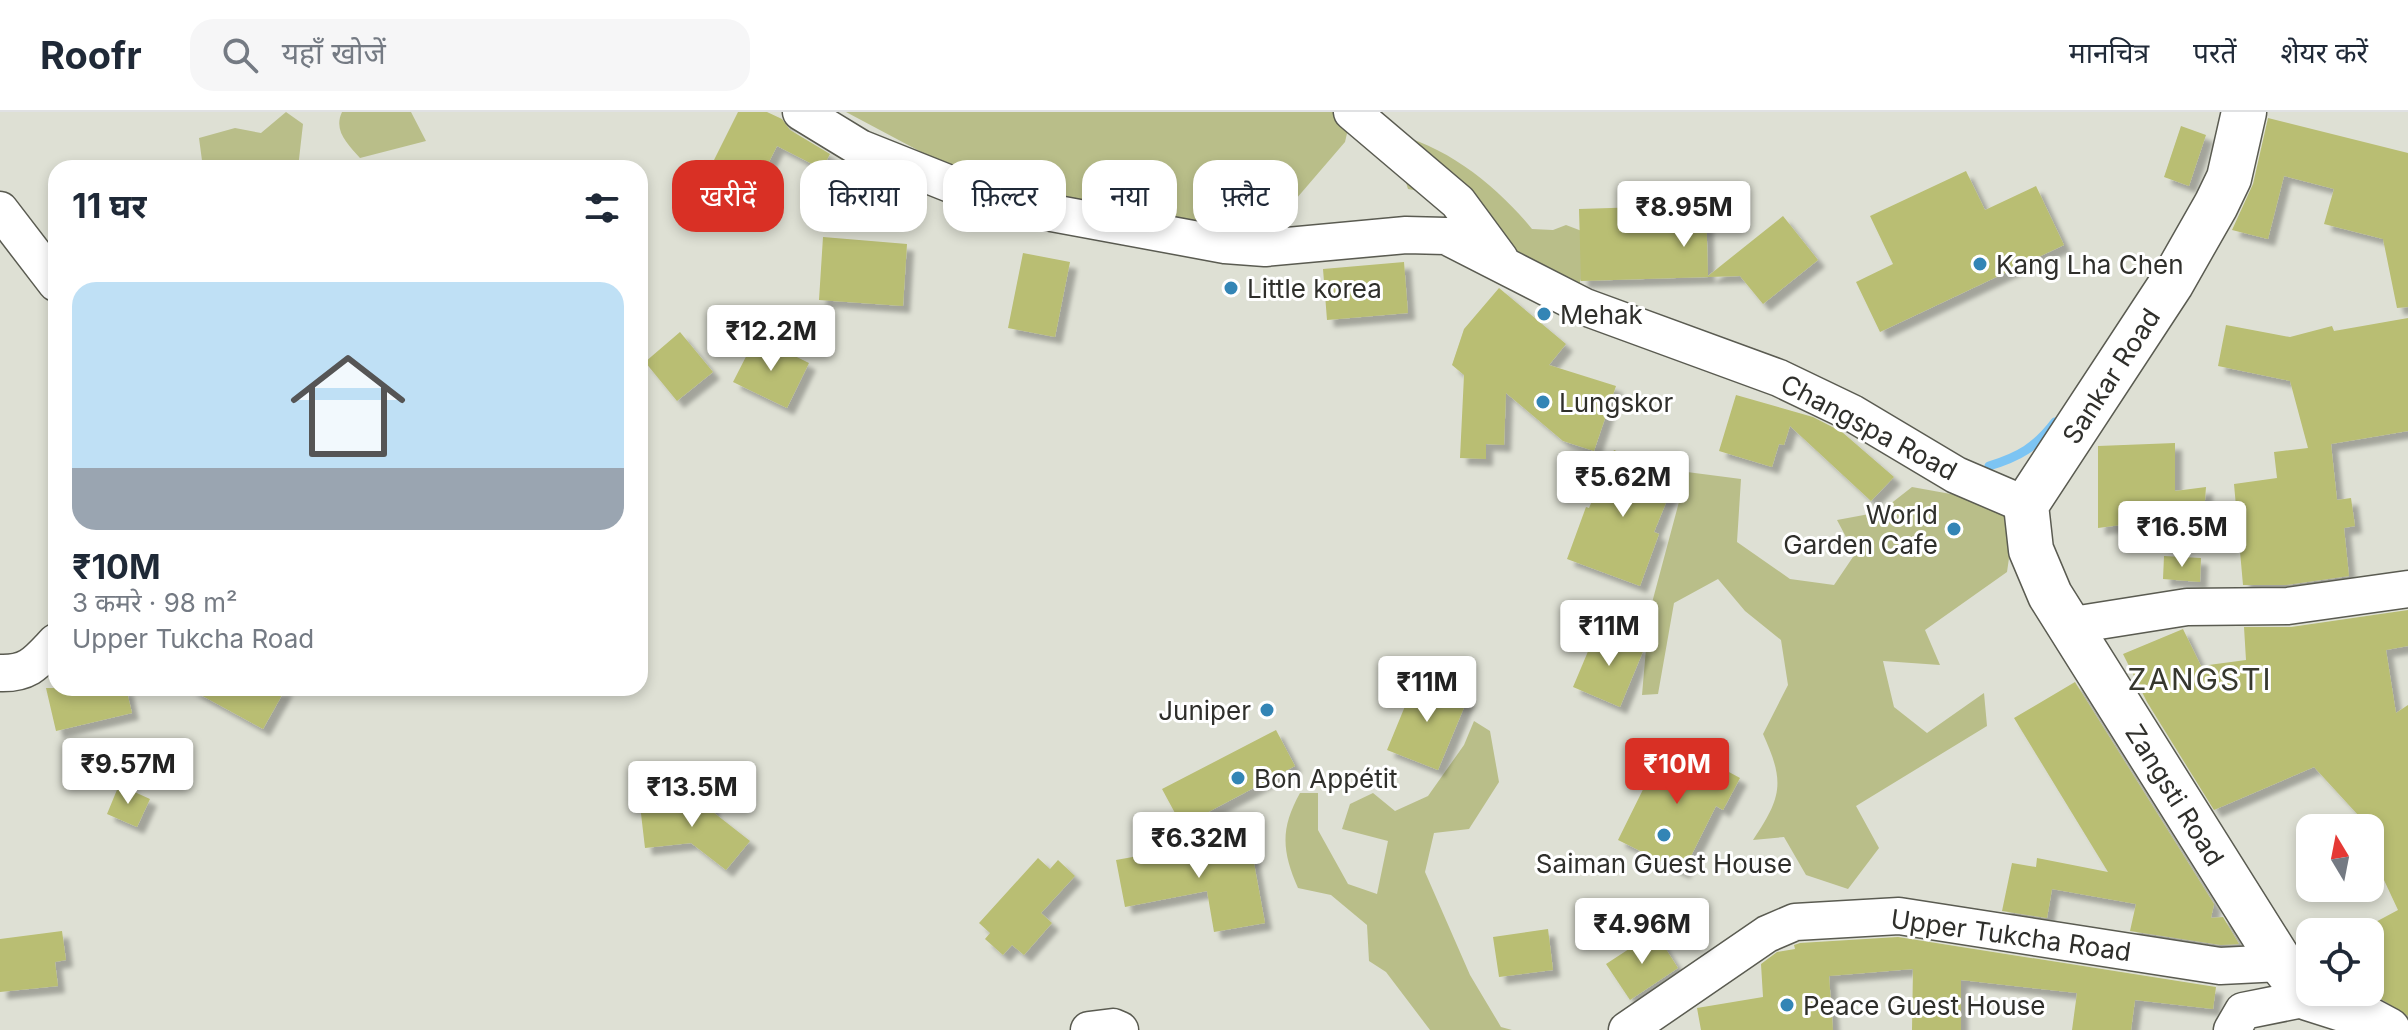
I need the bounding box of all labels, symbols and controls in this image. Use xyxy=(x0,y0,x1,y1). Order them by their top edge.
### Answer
search box xyxy=(190,19,750,91)
text: Roofr xyxy=(40,32,142,78)
icon: search xyxy=(218,33,262,77)
text: यहाँ खोजें xyxy=(282,35,386,71)
text: मानचित्र xyxy=(2069,36,2149,70)
text: परतें xyxy=(2193,36,2236,70)
text: शेयर करें xyxy=(2280,36,2368,70)
chip: खरीदें xyxy=(672,160,784,232)
chip: किराया xyxy=(800,160,927,232)
chip: फ़िल्टर xyxy=(943,160,1066,232)
chip: नया xyxy=(1082,160,1177,232)
chip: फ़्लैट xyxy=(1193,160,1298,232)
pin: ₹8.95M xyxy=(1619,181,1749,249)
text: 11 घर xyxy=(72,185,146,226)
icon: filters xyxy=(580,186,624,230)
text: ₹8.95M xyxy=(1635,191,1733,222)
place label: Kang Lha Chen xyxy=(1996,249,2184,280)
marker: Kang Lha Chen xyxy=(1971,255,1989,273)
place label: Little korea xyxy=(1247,273,1382,304)
marker: Little korea xyxy=(1222,279,1240,297)
place label: Mehak xyxy=(1560,299,1643,330)
street label: Sankar Road xyxy=(2056,302,2166,450)
pin: ₹12.2M xyxy=(706,305,836,373)
marker: Mehak xyxy=(1535,305,1553,323)
text: ₹12.2M xyxy=(725,315,817,346)
icon: home xyxy=(276,334,420,478)
street label: Changspa Road xyxy=(1776,368,1962,486)
place label: Lungskor xyxy=(1559,387,1673,418)
marker: Lungskor xyxy=(1534,393,1552,411)
pin: ₹5.62M xyxy=(1558,451,1688,519)
text: ₹5.62M xyxy=(1575,461,1671,492)
place label: World Garden Cafe xyxy=(1783,499,1938,560)
pin: ₹16.5M xyxy=(2117,501,2247,569)
text: ₹16.5M xyxy=(2136,511,2228,542)
marker: World Garden Cafe xyxy=(1945,520,1963,538)
text: ₹10M xyxy=(72,546,161,587)
text: 3 कमरे · 98 m² xyxy=(72,587,237,618)
pin: ₹11M xyxy=(1562,600,1656,668)
text: ₹11M xyxy=(1578,610,1640,641)
text: Upper Tukcha Road xyxy=(72,623,314,654)
pin: ₹11M xyxy=(1380,656,1474,724)
district label: ZANGSTI xyxy=(2127,661,2273,697)
text: ₹11M xyxy=(1396,666,1458,697)
place label: Juniper xyxy=(1158,695,1251,726)
marker: Juniper xyxy=(1258,701,1276,719)
street label: Zangsti Road xyxy=(2119,719,2231,871)
pin: ₹9.57M xyxy=(63,738,193,806)
pin: ₹10M xyxy=(1630,738,1724,806)
text: ₹9.57M xyxy=(80,748,176,779)
text: ₹10M xyxy=(1643,748,1711,779)
pin: ₹13.5M xyxy=(627,761,757,829)
place label: Bon Appétit xyxy=(1254,763,1398,794)
marker: Bon Appétit xyxy=(1229,769,1247,787)
text: ₹13.5M xyxy=(646,771,738,802)
pin: ₹6.32M xyxy=(1134,812,1264,880)
north arrow xyxy=(2296,814,2384,902)
map controls xyxy=(2296,814,2384,1006)
text: ₹6.32M xyxy=(1151,822,1247,853)
marker: Saiman Guest House xyxy=(1655,826,1673,844)
place label: Saiman Guest House xyxy=(1536,848,1792,879)
pin: ₹4.96M xyxy=(1577,898,1707,966)
street label: Upper Tukcha Road xyxy=(1889,903,2133,967)
text: ₹4.96M xyxy=(1593,908,1691,939)
button: locate xyxy=(2296,918,2384,1006)
place label: Peace Guest House xyxy=(1803,990,2045,1021)
marker: Peace Guest House xyxy=(1778,996,1796,1014)

